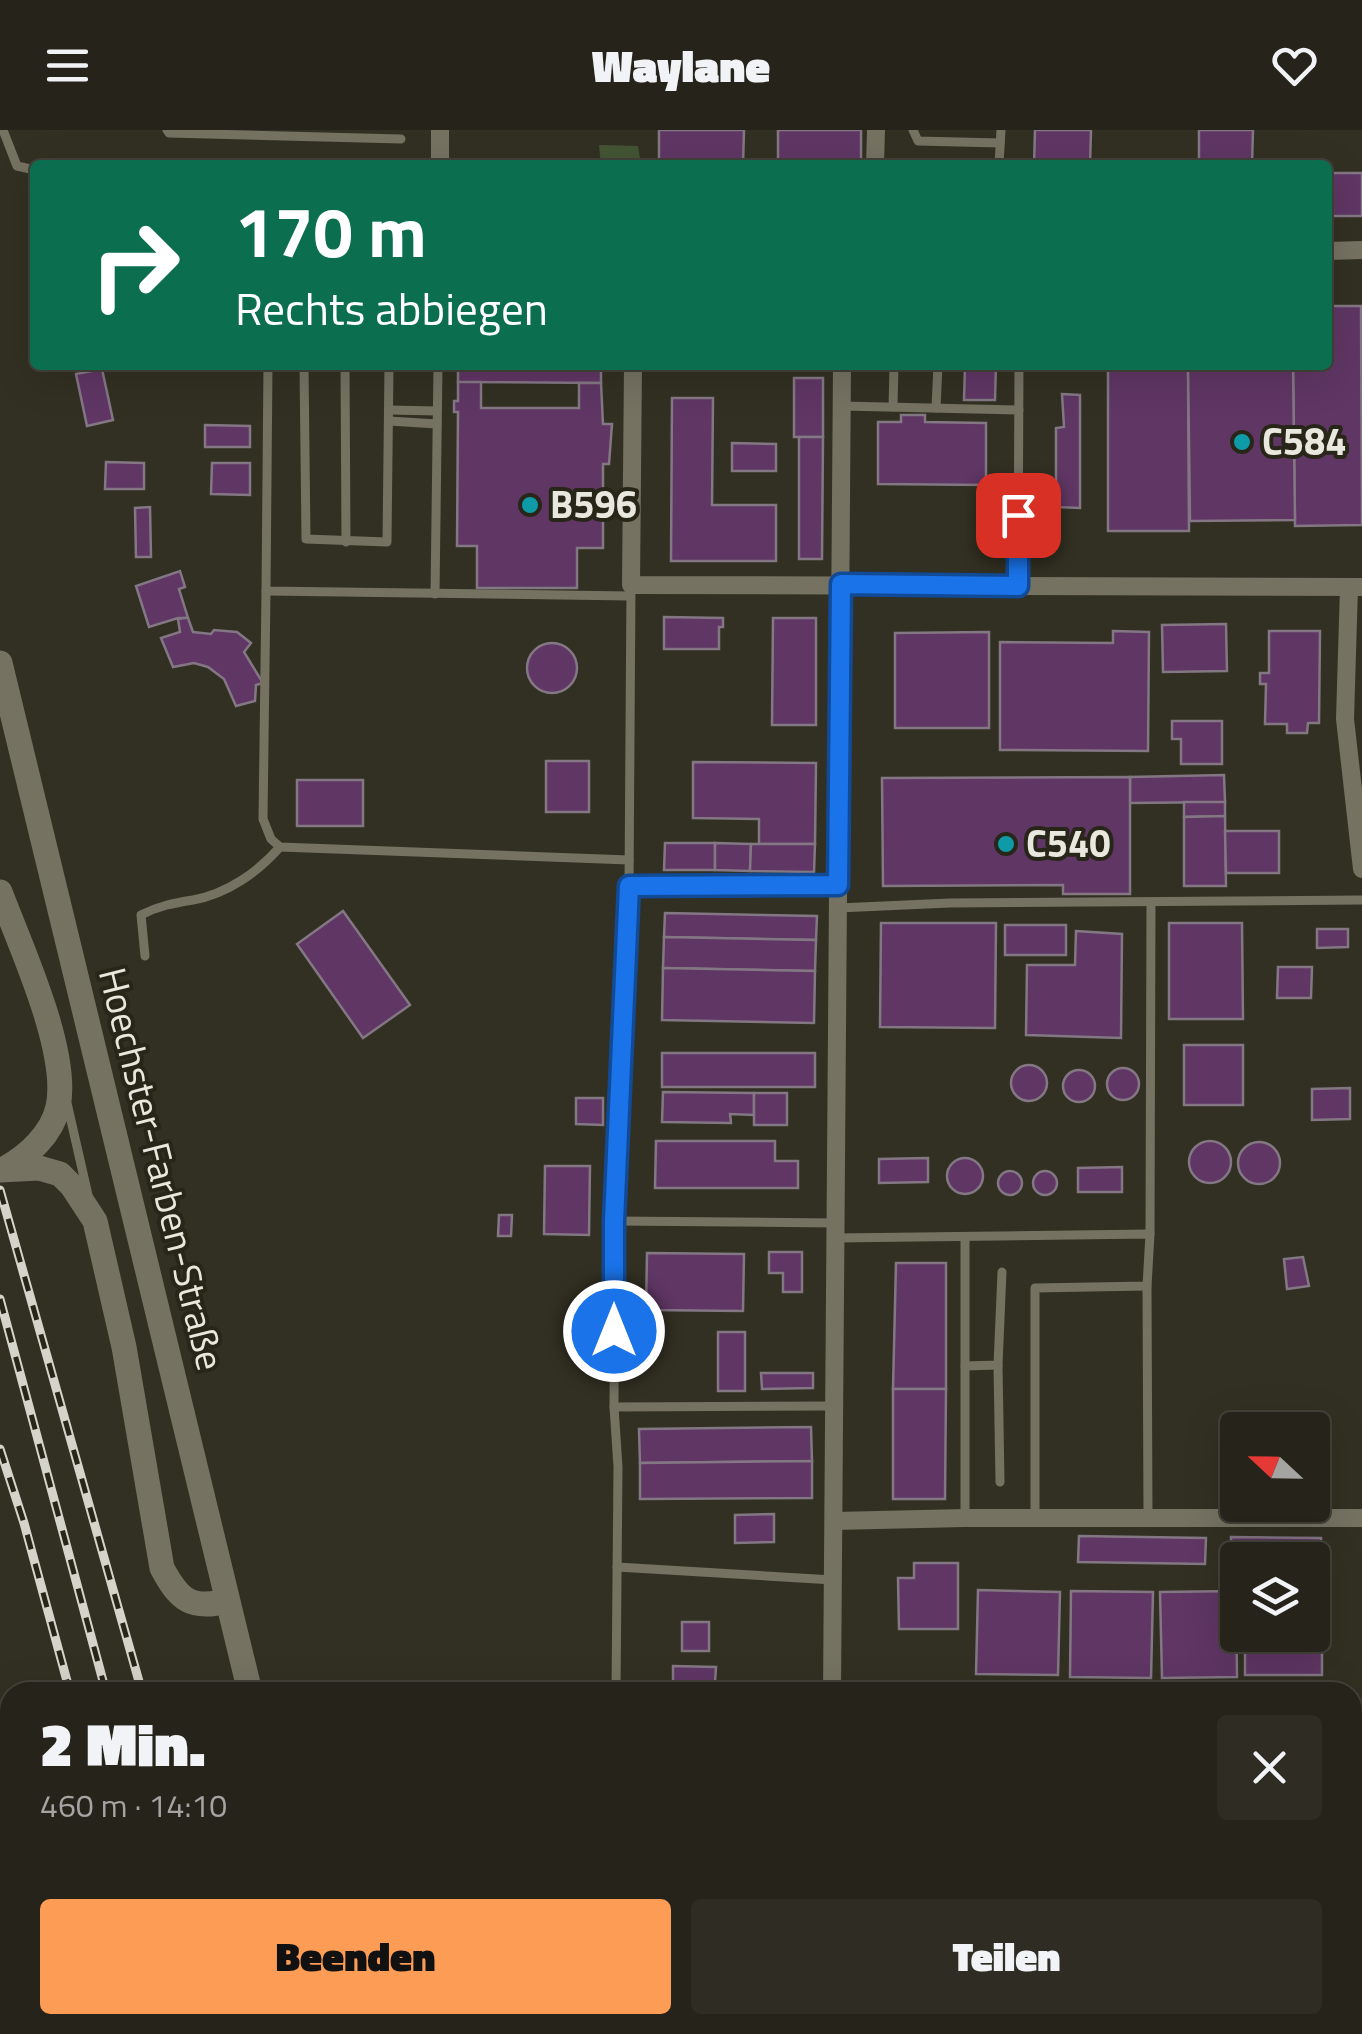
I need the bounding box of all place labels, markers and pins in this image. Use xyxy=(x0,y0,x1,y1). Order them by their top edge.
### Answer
place label: C584 xyxy=(1262,412,1346,470)
marker: C584 xyxy=(1231,431,1253,453)
pin xyxy=(976,473,1061,558)
place label: B596 xyxy=(550,475,637,533)
marker: B596 xyxy=(519,494,541,516)
place label: C540 xyxy=(1026,814,1110,872)
marker: C540 xyxy=(995,833,1017,855)

